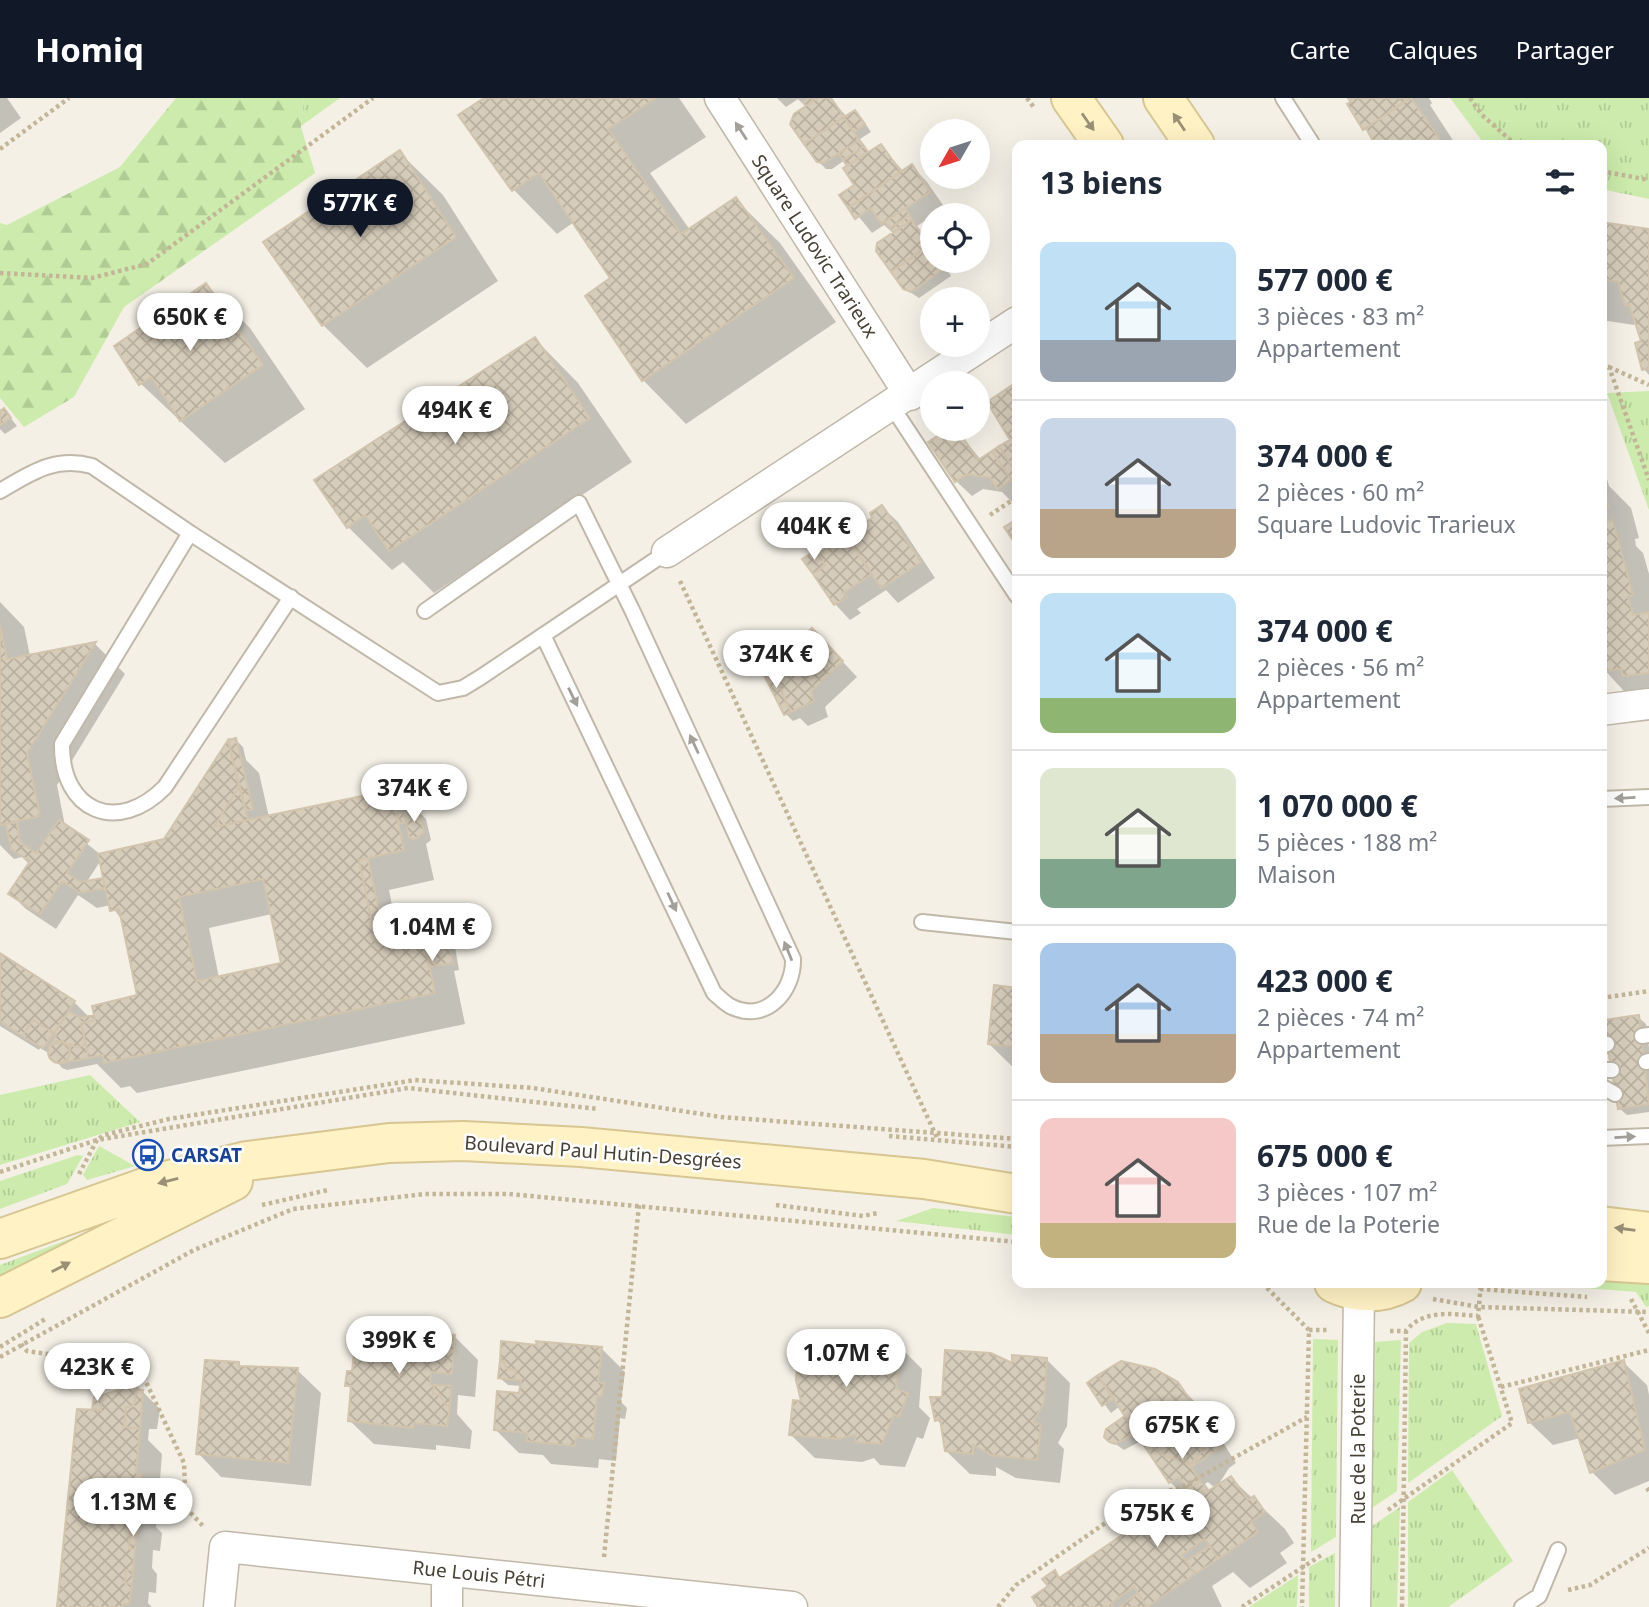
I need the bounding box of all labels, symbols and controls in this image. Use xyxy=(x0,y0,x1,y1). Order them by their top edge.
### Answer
text: Homiq xyxy=(35,27,144,72)
text: Carte xyxy=(1290,33,1350,66)
text: Calques xyxy=(1388,33,1478,66)
text: Partager xyxy=(1516,33,1614,66)
one-way arrow xyxy=(1173,112,1186,131)
one-way arrow xyxy=(1080,113,1094,131)
north arrow xyxy=(920,119,990,189)
map controls xyxy=(920,119,990,441)
one-way arrow xyxy=(735,122,748,141)
street label: Square Ludovic Trarieux xyxy=(746,149,884,343)
text: 13 biens xyxy=(1040,162,1163,203)
icon: filters xyxy=(1541,163,1579,201)
pin: 577K € xyxy=(303,180,417,239)
text: 577K € xyxy=(323,186,397,218)
button: locate xyxy=(920,203,990,273)
text: 577 000 € xyxy=(1257,259,1393,300)
icon: home xyxy=(1096,270,1180,354)
button: + xyxy=(920,287,990,357)
pin: 650K € xyxy=(133,294,247,353)
text: 650K € xyxy=(153,300,227,332)
text: 3 pièces · 83 m² xyxy=(1257,300,1424,332)
text: Appartement xyxy=(1257,332,1401,364)
button: − xyxy=(920,371,990,441)
pin: 494K € xyxy=(398,386,512,446)
text: 494K € xyxy=(418,393,492,425)
text: 374 000 € xyxy=(1257,435,1393,476)
icon: home xyxy=(1096,446,1180,530)
text: 2 pièces · 60 m² xyxy=(1257,476,1424,508)
pin: 404K € xyxy=(757,503,871,562)
text: Square Ludovic Trarieux xyxy=(1257,508,1516,540)
text: 404K € xyxy=(777,509,851,541)
text: 374 000 € xyxy=(1257,610,1393,651)
icon: home xyxy=(1096,621,1180,705)
pin: 374K € xyxy=(719,630,833,690)
text: 374K € xyxy=(739,637,813,669)
text: 2 pièces · 56 m² xyxy=(1257,651,1424,683)
text: Appartement xyxy=(1257,683,1401,715)
one-way arrow xyxy=(568,687,579,707)
one-way arrow xyxy=(688,734,700,754)
pin: 374K € xyxy=(357,764,471,824)
text: 374K € xyxy=(377,771,451,803)
text: 1 070 000 € xyxy=(1257,785,1418,826)
one-way arrow xyxy=(1614,793,1636,804)
icon: home xyxy=(1096,796,1180,880)
text: 5 pièces · 188 m² xyxy=(1257,826,1437,858)
text: Maison xyxy=(1257,858,1336,890)
one-way arrow xyxy=(666,892,678,912)
pin: 1.04M € xyxy=(367,904,497,963)
text: 1.04M € xyxy=(389,910,475,942)
one-way arrow xyxy=(783,940,794,961)
text: 423 000 € xyxy=(1257,960,1393,1001)
icon: home xyxy=(1096,971,1180,1055)
text: 2 pièces · 74 m² xyxy=(1257,1001,1424,1033)
text: Appartement xyxy=(1257,1033,1401,1065)
street label: Boulevard Paul Hutin-Desgrées xyxy=(464,1129,742,1175)
one-way arrow xyxy=(1614,1131,1636,1142)
text: 675 000 € xyxy=(1257,1135,1393,1176)
bus stop icon: CARSAT xyxy=(131,1138,165,1172)
place label: CARSAT xyxy=(171,1142,242,1168)
icon: home xyxy=(1096,1146,1180,1230)
one-way arrow xyxy=(157,1176,179,1187)
text: 3 pièces · 107 m² xyxy=(1257,1176,1437,1208)
text: Rue de la Poterie xyxy=(1257,1208,1440,1240)
one-way arrow xyxy=(1614,1223,1636,1234)
one-way arrow xyxy=(51,1261,71,1272)
pin: 399K € xyxy=(342,1316,456,1376)
text: 399K € xyxy=(362,1323,436,1355)
pin: 1.07M € xyxy=(781,1330,911,1389)
text: 1.07M € xyxy=(803,1336,889,1368)
pin: 423K € xyxy=(40,1344,154,1403)
text: 423K € xyxy=(60,1350,134,1382)
street label: Rue de la Poterie xyxy=(1345,1373,1371,1525)
pin: 675K € xyxy=(1125,1402,1239,1461)
text: 675K € xyxy=(1145,1408,1219,1440)
pin: 1.13M € xyxy=(68,1478,198,1538)
text: 1.13M € xyxy=(90,1485,176,1517)
pin: 575K € xyxy=(1100,1490,1214,1549)
text: 575K € xyxy=(1120,1496,1194,1528)
street label: Rue Louis Pétri xyxy=(411,1554,547,1594)

